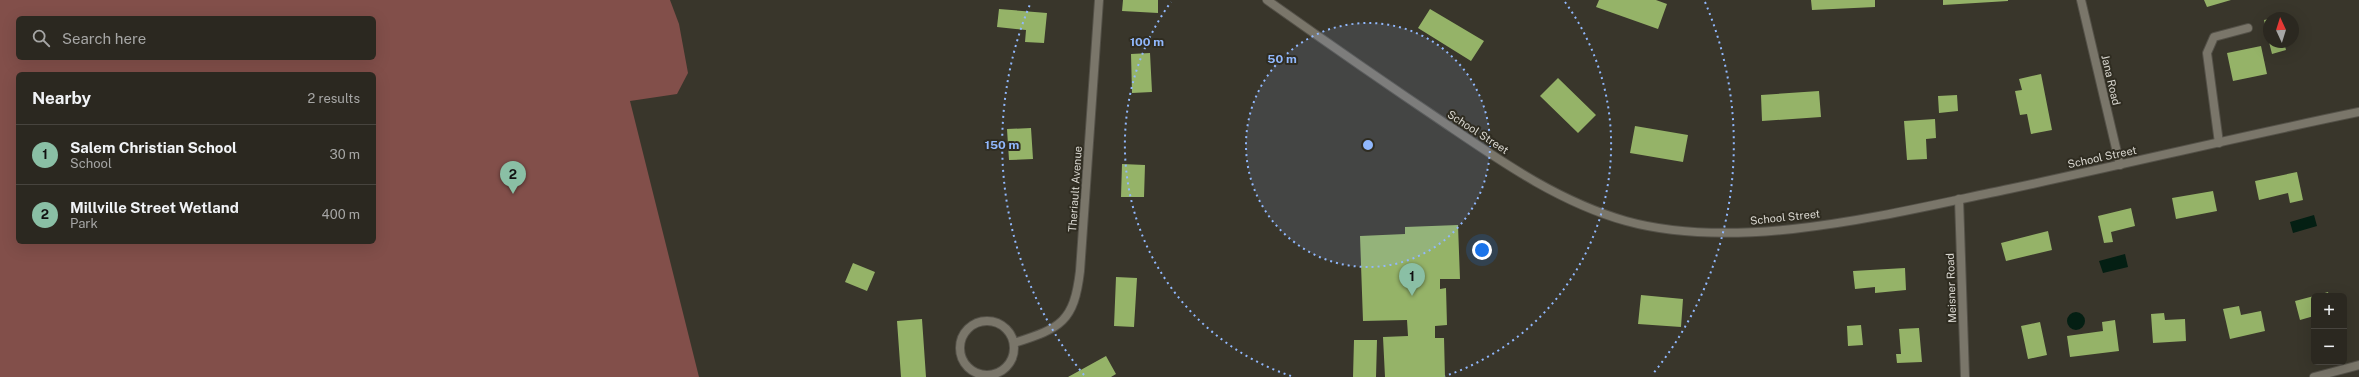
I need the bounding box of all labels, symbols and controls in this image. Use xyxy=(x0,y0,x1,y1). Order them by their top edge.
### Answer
north arrow xyxy=(2263,12,2299,48)
search box xyxy=(16,16,376,60)
icon: search xyxy=(30,27,52,49)
text: Search here xyxy=(62,30,146,47)
text: 100 m xyxy=(1130,35,1164,49)
text: 50 m xyxy=(1267,52,1297,66)
street label: Jana Road xyxy=(2099,54,2123,106)
text: Nearby xyxy=(32,88,91,108)
text: 2 results xyxy=(308,91,360,106)
street label: School Street xyxy=(1445,108,1511,156)
text: 150 m xyxy=(985,138,1019,152)
centre of rings xyxy=(1361,138,1375,152)
text: Salem Christian School xyxy=(70,139,237,156)
street label: School Street xyxy=(2066,144,2138,170)
street label: Theriault Avenue xyxy=(1066,146,1084,232)
text: 1 xyxy=(42,147,48,162)
text: 30 m xyxy=(330,147,360,162)
text: School xyxy=(70,156,112,171)
pin: 2 xyxy=(500,161,526,194)
text: Millville Street Wetland xyxy=(70,199,239,216)
text: 2 xyxy=(41,207,49,222)
text: 400 m xyxy=(322,207,360,222)
street label: School Street xyxy=(1749,207,1821,227)
text: Park xyxy=(70,216,98,231)
your location xyxy=(1472,240,1492,260)
street label: Meisner Road xyxy=(1944,253,1958,323)
pin: 1 xyxy=(1399,263,1425,296)
map controls xyxy=(2311,293,2347,365)
button: + xyxy=(2311,293,2347,329)
button: − xyxy=(2311,329,2347,365)

